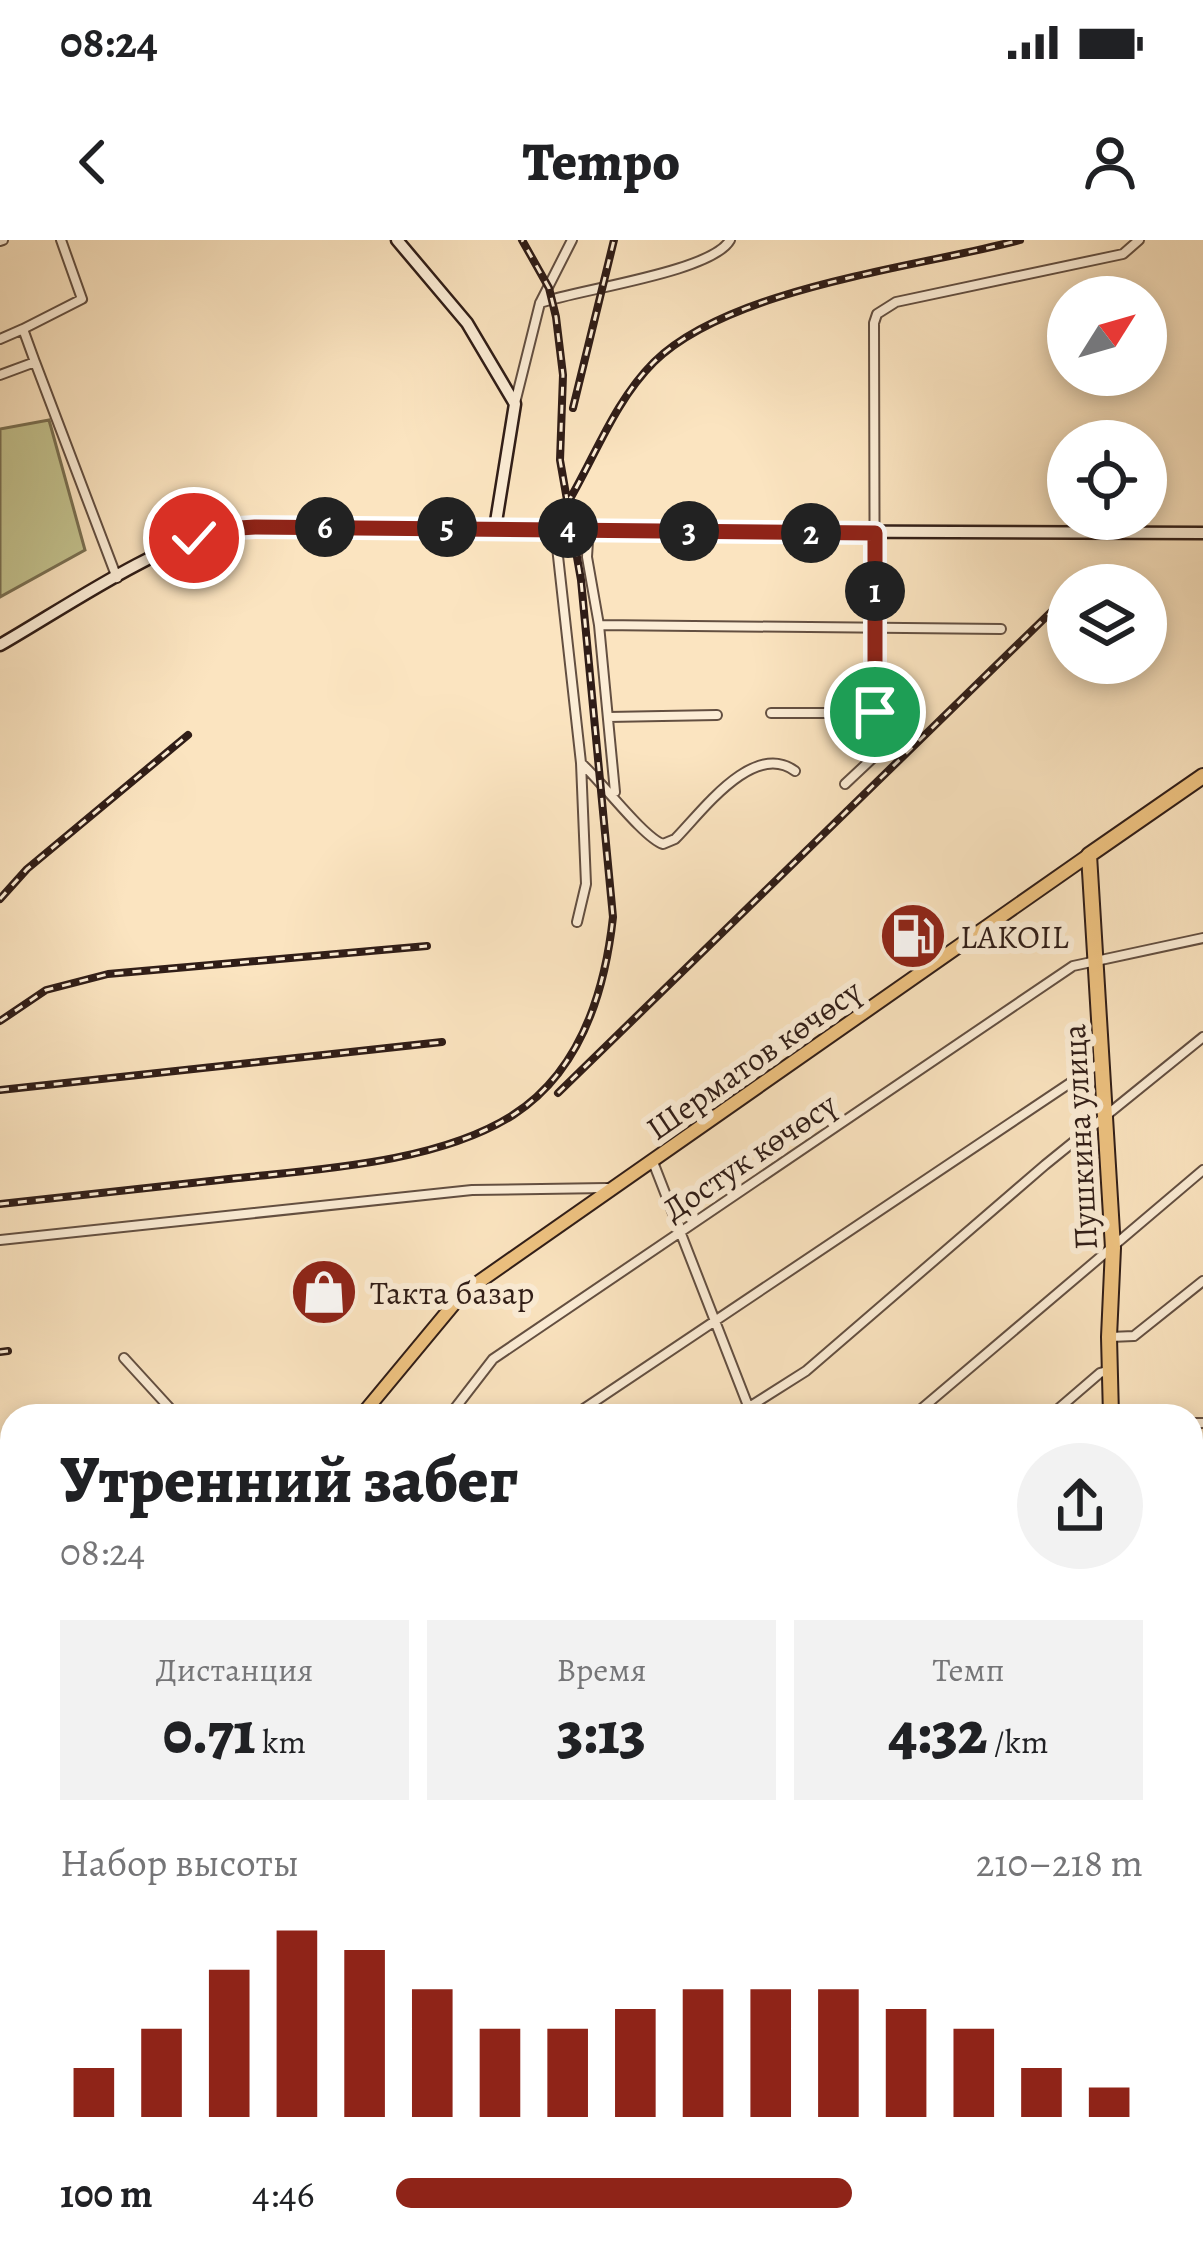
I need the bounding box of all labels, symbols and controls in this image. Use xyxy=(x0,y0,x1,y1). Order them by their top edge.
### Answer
text: 08:24 xyxy=(60,11,158,73)
text: Tempo xyxy=(523,125,680,199)
icon: back xyxy=(60,129,126,195)
icon: person xyxy=(1077,129,1143,195)
north arrow xyxy=(1047,276,1167,396)
map controls xyxy=(1047,276,1167,684)
button: locate xyxy=(1047,420,1167,540)
pin xyxy=(143,487,245,589)
pin: 6 xyxy=(295,497,355,557)
pin: 5 xyxy=(417,497,477,557)
pin: 4 xyxy=(538,498,598,558)
pin: 3 xyxy=(659,501,719,561)
pin: 2 xyxy=(781,503,841,563)
text: 6 xyxy=(317,504,333,549)
text: 5 xyxy=(440,504,454,549)
icon: check xyxy=(161,505,227,571)
text: 4 xyxy=(560,505,576,550)
text: 3 xyxy=(682,508,696,553)
text: 2 xyxy=(803,510,819,555)
pin: 1 xyxy=(845,561,905,621)
button: layers xyxy=(1047,564,1167,684)
text: 1 xyxy=(869,568,881,613)
pin xyxy=(824,661,926,763)
icon: arrive xyxy=(842,679,908,745)
fuel station icon: LAKOIL xyxy=(878,901,948,971)
place label: LAKOIL xyxy=(960,914,1069,959)
street label: Шерматов көчөсү xyxy=(637,968,871,1150)
street label: Пушкина улица xyxy=(1051,1022,1108,1251)
street label: Достук көчөсү xyxy=(654,1081,846,1231)
shop icon: Такта базар xyxy=(289,1257,359,1327)
place label: Такта базар xyxy=(370,1270,534,1315)
text: Утренний забег xyxy=(60,1435,518,1525)
button: share xyxy=(1017,1443,1143,1569)
text: 08:24 xyxy=(60,1525,145,1578)
text: Дистанция xyxy=(156,1647,313,1692)
text: Время xyxy=(557,1647,646,1692)
text: Темп xyxy=(933,1647,1004,1692)
text: 0.71 xyxy=(163,1692,256,1774)
text: 3:13 xyxy=(557,1692,646,1774)
text: 4:32 xyxy=(889,1692,987,1774)
text: km xyxy=(256,1719,306,1764)
text: /km xyxy=(987,1719,1048,1764)
text: Набор высоты xyxy=(60,1836,299,1889)
text: 210–218 m xyxy=(976,1836,1143,1889)
text: 100 m xyxy=(60,2167,153,2220)
text: 4:46 xyxy=(252,2167,315,2220)

